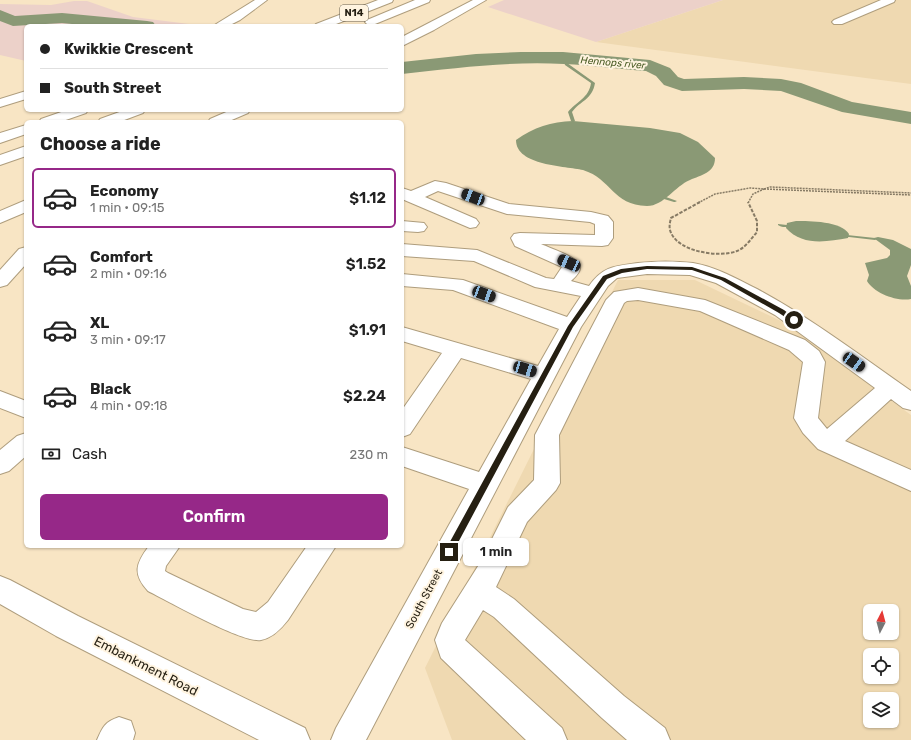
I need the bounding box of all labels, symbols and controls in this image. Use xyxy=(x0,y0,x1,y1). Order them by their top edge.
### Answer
road number: N14 xyxy=(340,5,368,21)
text: Kwikkie Crescent xyxy=(64,40,193,58)
water label: Hennops river xyxy=(580,54,647,72)
text: South Street xyxy=(64,79,161,97)
text: Choose a ride xyxy=(40,133,161,155)
icon: car xyxy=(42,180,78,216)
text: Economy xyxy=(90,182,159,200)
car xyxy=(460,187,486,207)
text: $1.12 xyxy=(349,189,386,207)
text: 1 min · 09:15 xyxy=(90,200,165,215)
icon: car xyxy=(42,246,78,282)
text: Comfort xyxy=(90,248,153,266)
car xyxy=(556,253,582,273)
text: $1.52 xyxy=(346,255,386,273)
text: 2 min · 09:16 xyxy=(90,266,167,281)
car xyxy=(471,284,497,304)
route start xyxy=(785,311,803,329)
icon: car xyxy=(42,312,78,348)
text: XL xyxy=(90,314,109,332)
text: $1.91 xyxy=(349,321,386,339)
text: 3 min · 09:17 xyxy=(90,332,166,347)
car xyxy=(841,350,867,374)
car xyxy=(512,360,538,378)
icon: car xyxy=(42,378,78,414)
text: Black xyxy=(90,380,131,398)
text: $2.24 xyxy=(343,387,386,405)
text: 4 min · 09:18 xyxy=(90,398,168,413)
icon: cash xyxy=(40,443,62,465)
text: Cash xyxy=(72,445,107,463)
text: 230 m xyxy=(350,447,388,462)
button: Confirm xyxy=(40,494,388,540)
callout: 1 min xyxy=(463,538,529,566)
route end xyxy=(440,543,458,561)
text: 1 min xyxy=(480,544,512,559)
street label: South Street xyxy=(403,567,445,631)
north arrow xyxy=(863,604,899,640)
map controls xyxy=(863,604,899,728)
street label: Embankment Road xyxy=(92,633,200,699)
button: locate xyxy=(863,648,899,684)
button: layers xyxy=(863,692,899,728)

